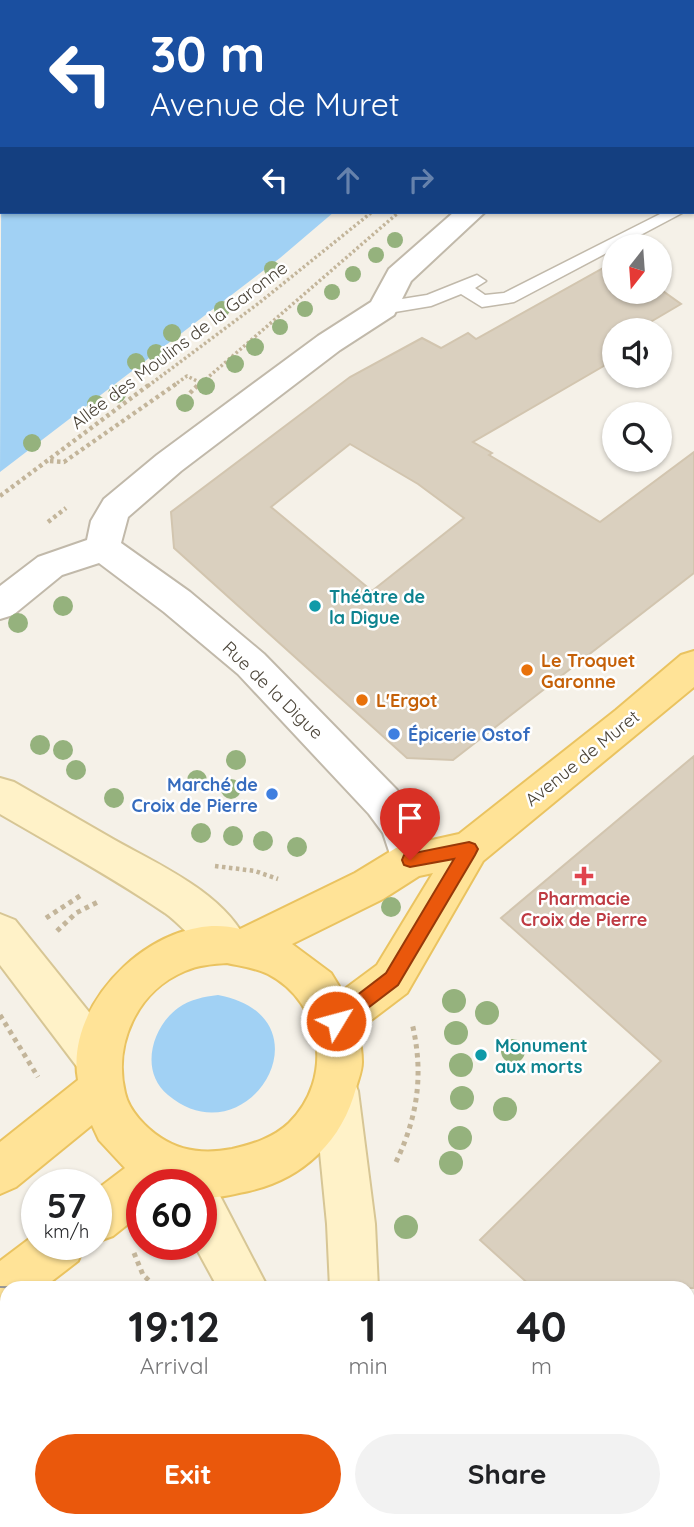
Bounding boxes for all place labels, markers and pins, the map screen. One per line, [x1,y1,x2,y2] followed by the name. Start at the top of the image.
[329,585,425,629] place label: Théâtre de la Digue
[307,598,323,614] marker: Théâtre de la Digue
[541,649,635,693] place label: Le Troquet Garonne
[519,662,535,678] marker: Le Troquet Garonne
[376,689,438,712] place label: L'Ergot
[354,692,370,708] marker: L'Ergot
[408,723,530,746] place label: Épicerie Ostof
[386,726,402,742] marker: Épicerie Ostof
[131,773,258,817] place label: Marché de Croix de Pierre
[264,786,280,802] marker: Marché de Croix de Pierre
[380,788,440,860] pin
[576,868,592,884] marker: Pharmacie Croix de Pierre
[521,887,647,931] place label: Pharmacie Croix de Pierre
[495,1034,588,1078] place label: Monument aux morts
[473,1047,489,1063] marker: Monument aux morts

